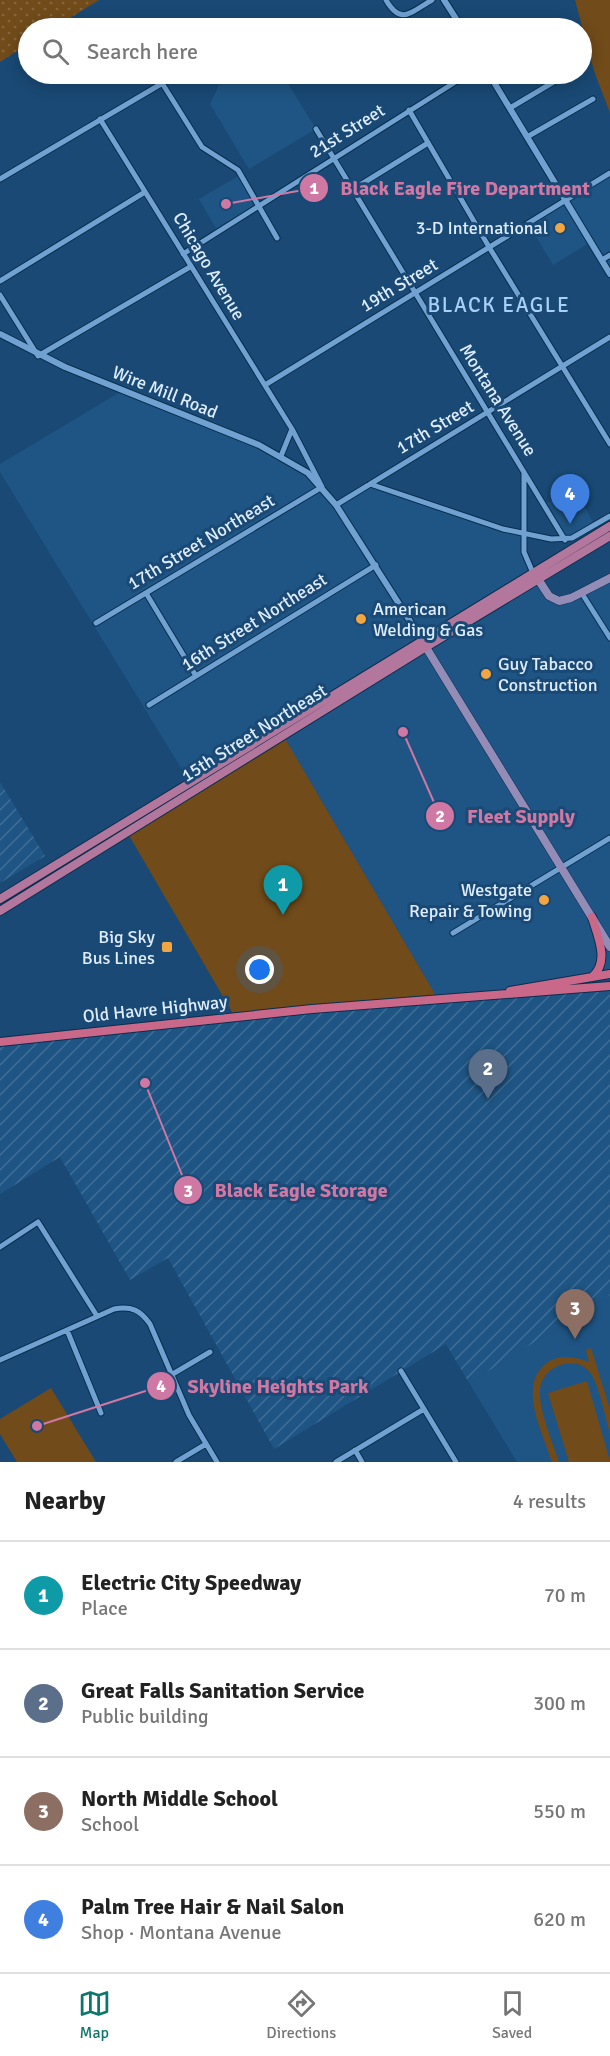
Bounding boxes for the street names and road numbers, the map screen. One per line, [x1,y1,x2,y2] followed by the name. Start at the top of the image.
[305,99,389,163] street label: 21st Street
[168,208,250,324] street label: Chicago Avenue
[356,253,442,317] street label: 19th Street
[455,340,541,460] street label: Montana Avenue
[109,361,221,423] street label: Wire Mill Road
[392,395,478,459] street label: 17th Street
[124,489,278,595] street label: 17th Street Northeast
[177,568,331,676] street label: 16th Street Northeast
[177,679,331,787] street label: 15th Street Northeast
[82,990,229,1028] street label: Old Havre Highway

